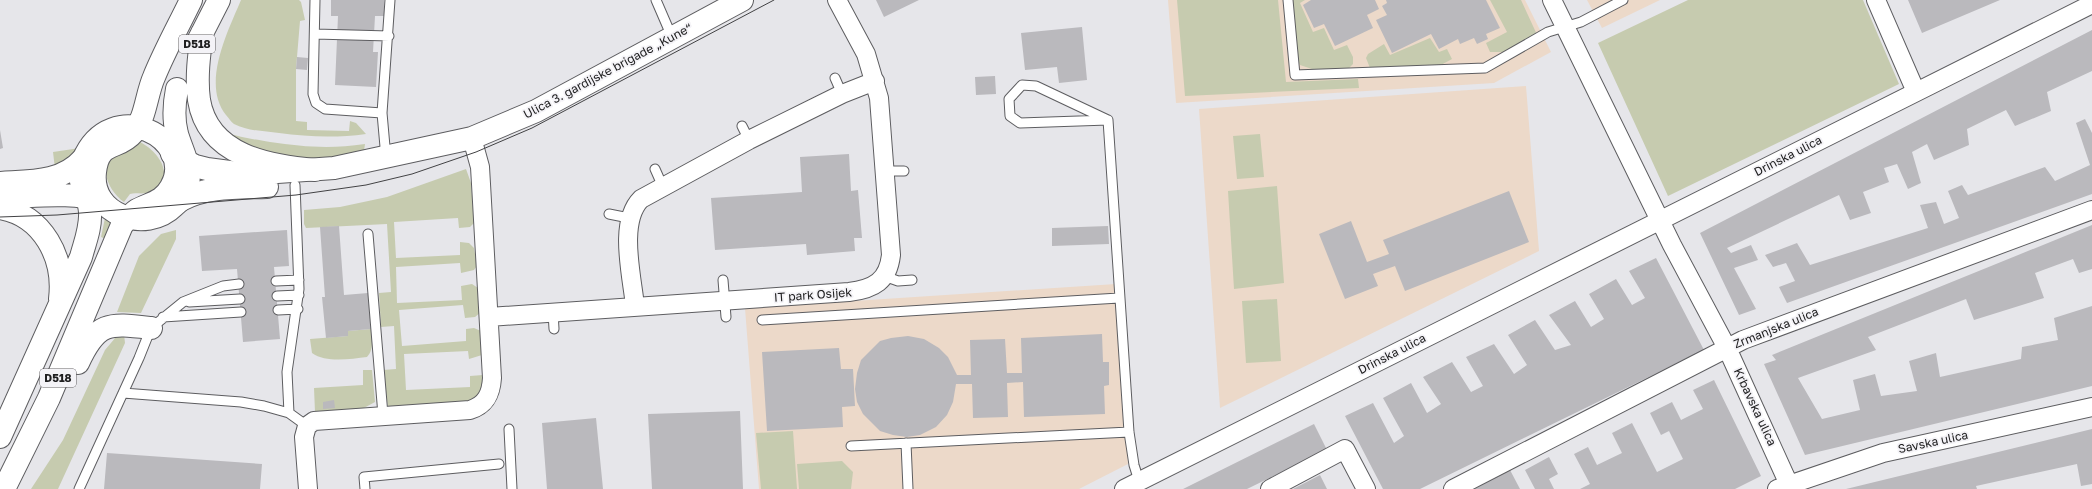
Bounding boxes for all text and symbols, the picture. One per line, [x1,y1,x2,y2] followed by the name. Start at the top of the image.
[521,19,695,122] street label: Ulica 3. gardijske brigade „Kune“
[179,35,215,53] road number: D518
[1751,132,1824,179] street label: Drinska ulica
[773,284,853,305] street label: IT park Osijek
[1731,304,1820,351] street label: Zrmanjska ulica
[1355,330,1428,377] street label: Drinska ulica
[1731,366,1780,448] street label: Krbavska ulica
[40,369,76,387] road number: D518
[1896,427,1969,456] street label: Savska ulica

